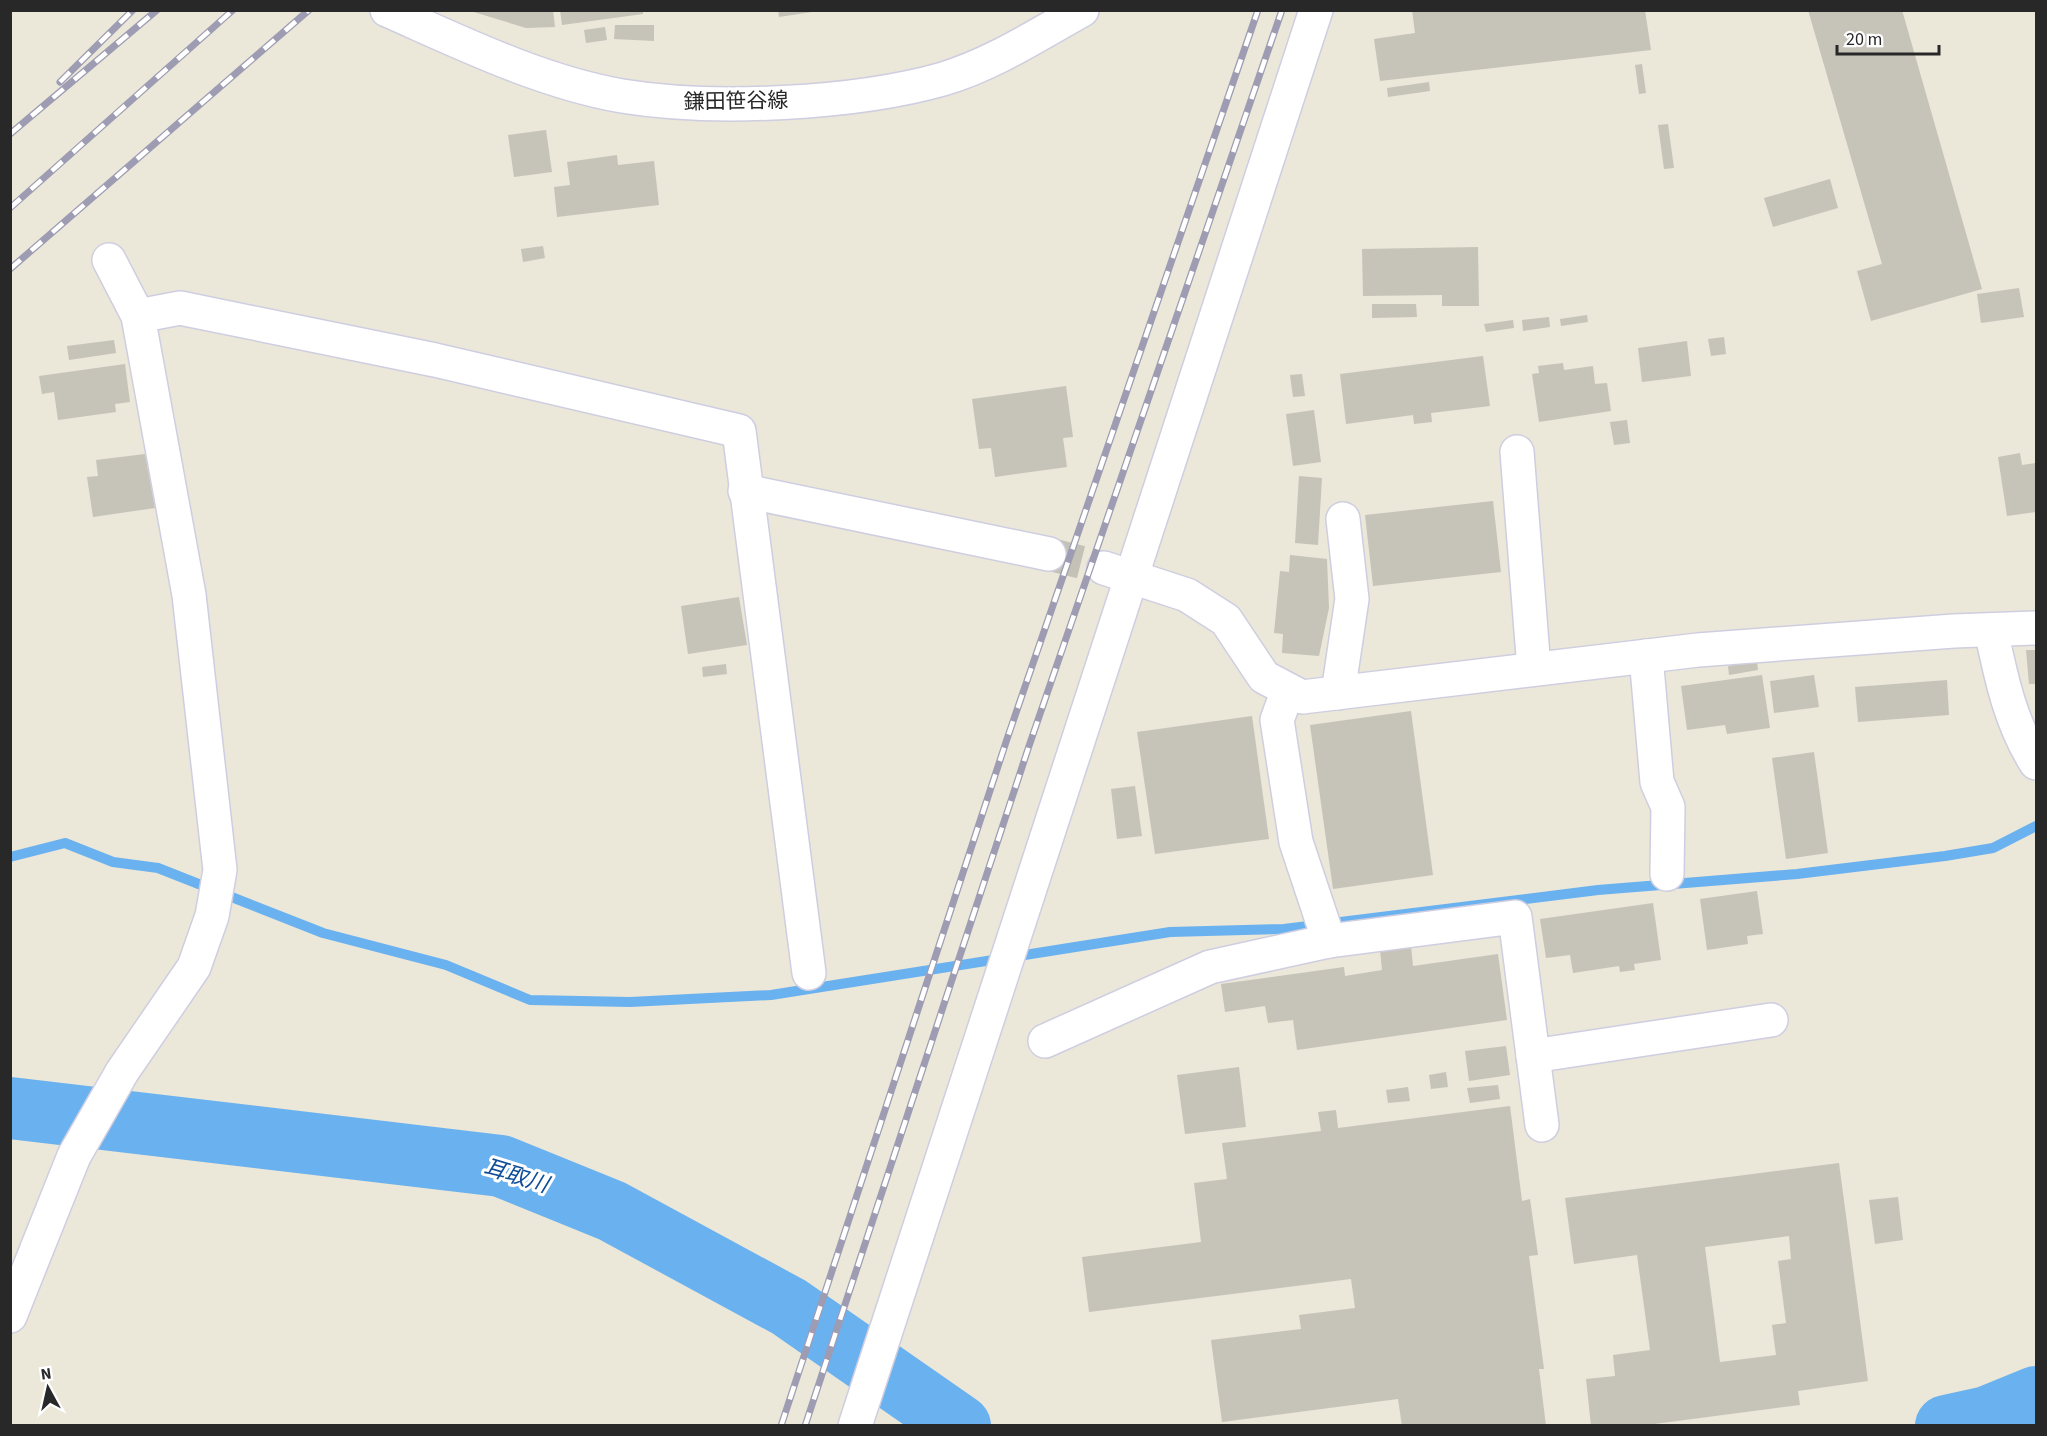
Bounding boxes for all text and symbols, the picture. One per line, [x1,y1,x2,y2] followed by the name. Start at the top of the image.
[1837,18,1939,56] scale bar
[1846,27,1882,52] text: 20 m
[683,85,789,117] street label: 鎌田笹谷線
[480,1151,554,1202] water label: 耳取川
[18,1358,78,1418] north arrow
[39,1363,53,1386] text: N

